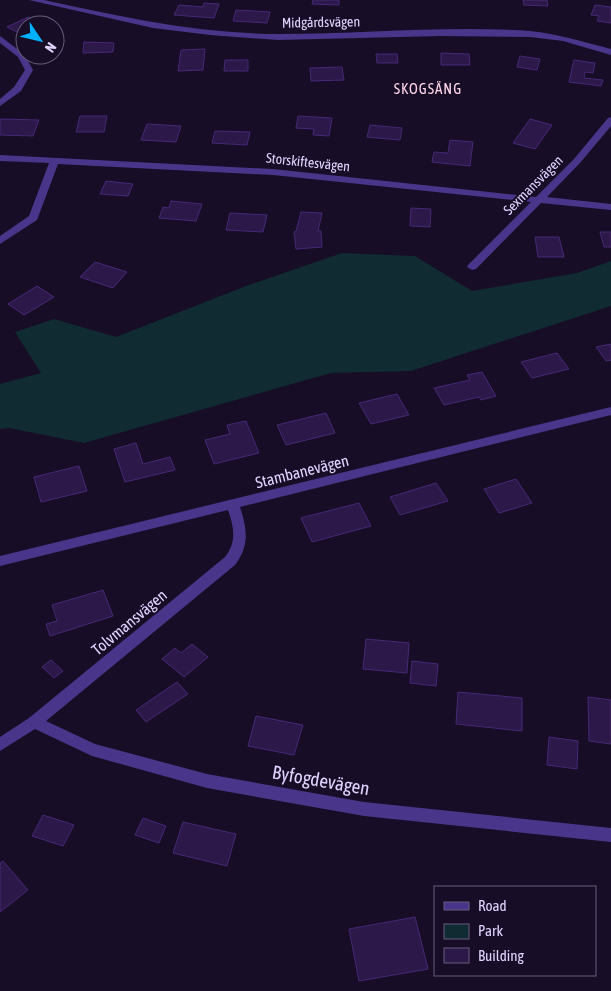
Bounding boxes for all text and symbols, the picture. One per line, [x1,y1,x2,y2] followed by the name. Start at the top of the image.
[282,13,360,31] street label: Midgårdsvägen
[15,15,65,65] north arrow
[42,39,60,55] text: N
[394,80,462,97] district label: SKOGSÄNG
[265,150,351,174] street label: Storskiftesvägen
[500,152,566,218] street label: Sexmansvägen
[253,451,351,492] street label: Stambanevägen
[88,586,171,659] street label: Tolvmansvägen
[271,761,371,799] street label: Byfogdevägen
[434,886,596,976] legend
[478,897,507,914] text: Road
[478,922,503,939] text: Park
[478,947,524,964] text: Building

